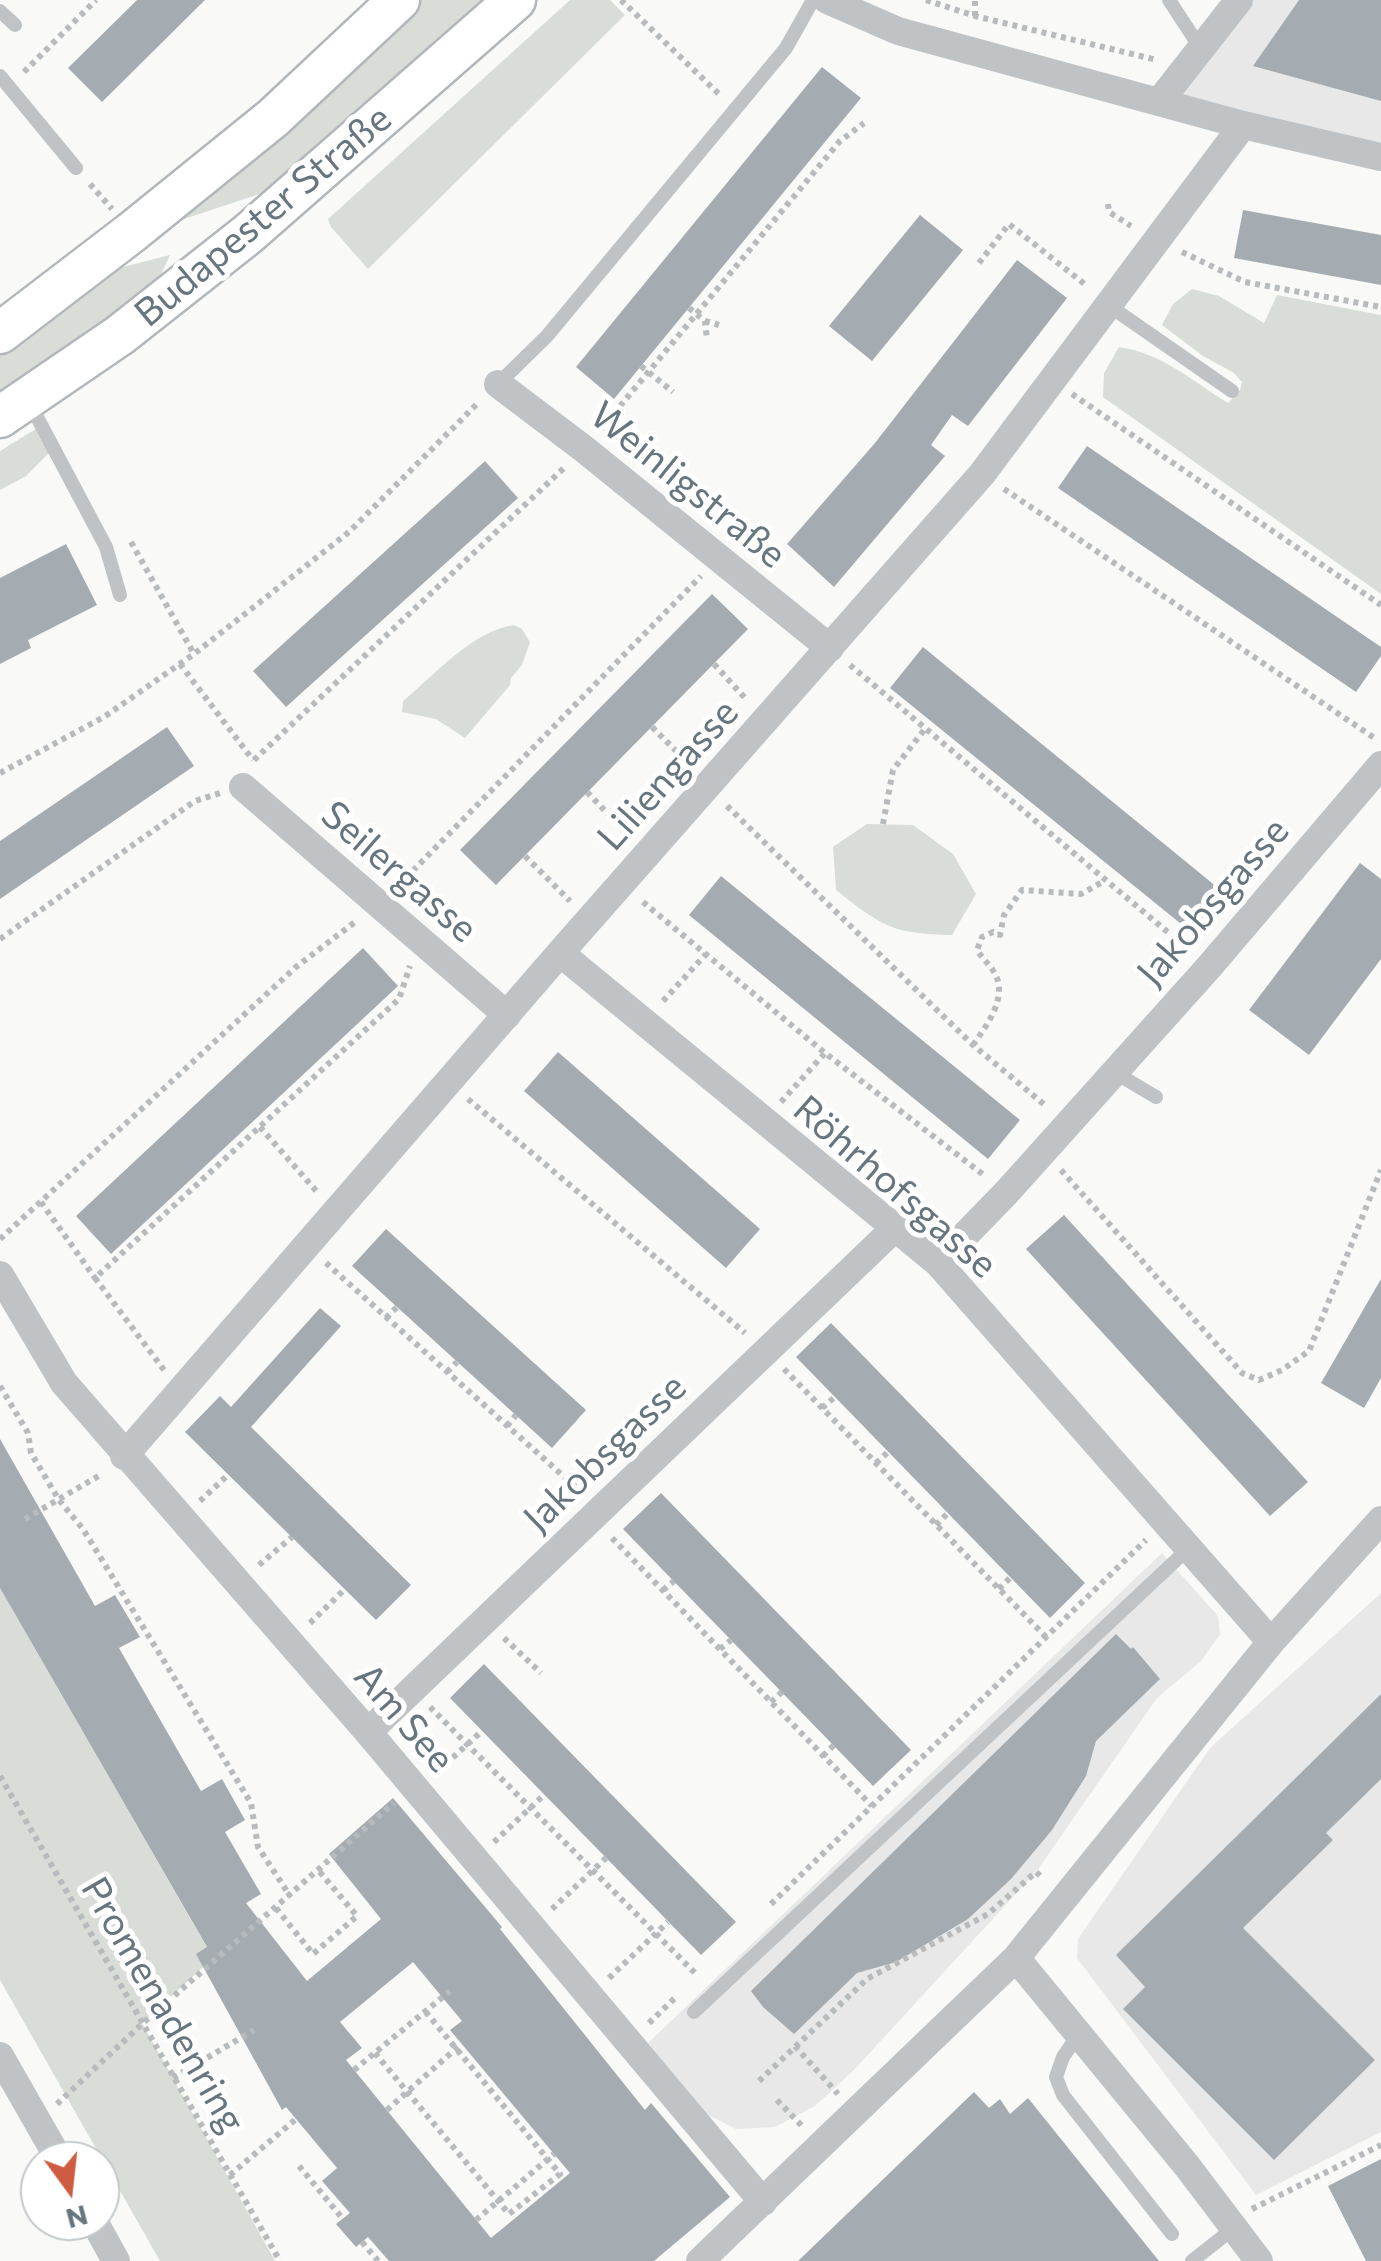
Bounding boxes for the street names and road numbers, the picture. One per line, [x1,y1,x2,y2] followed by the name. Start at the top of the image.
[126,96,400,336] street label: Budapester Straße
[581,392,795,578] street label: Weinligstraße
[588,690,748,860] street label: Liliengasse
[312,792,486,952] street label: Seilergasse
[1128,809,1298,995] street label: Jakobsgasse
[784,1086,1006,1288] street label: Röhrhofsgasse
[515,1365,695,1541] street label: Jakobsgasse
[344,1654,464,1782] street label: Am See
[72,1869,254,2141] street label: Promenadenring

